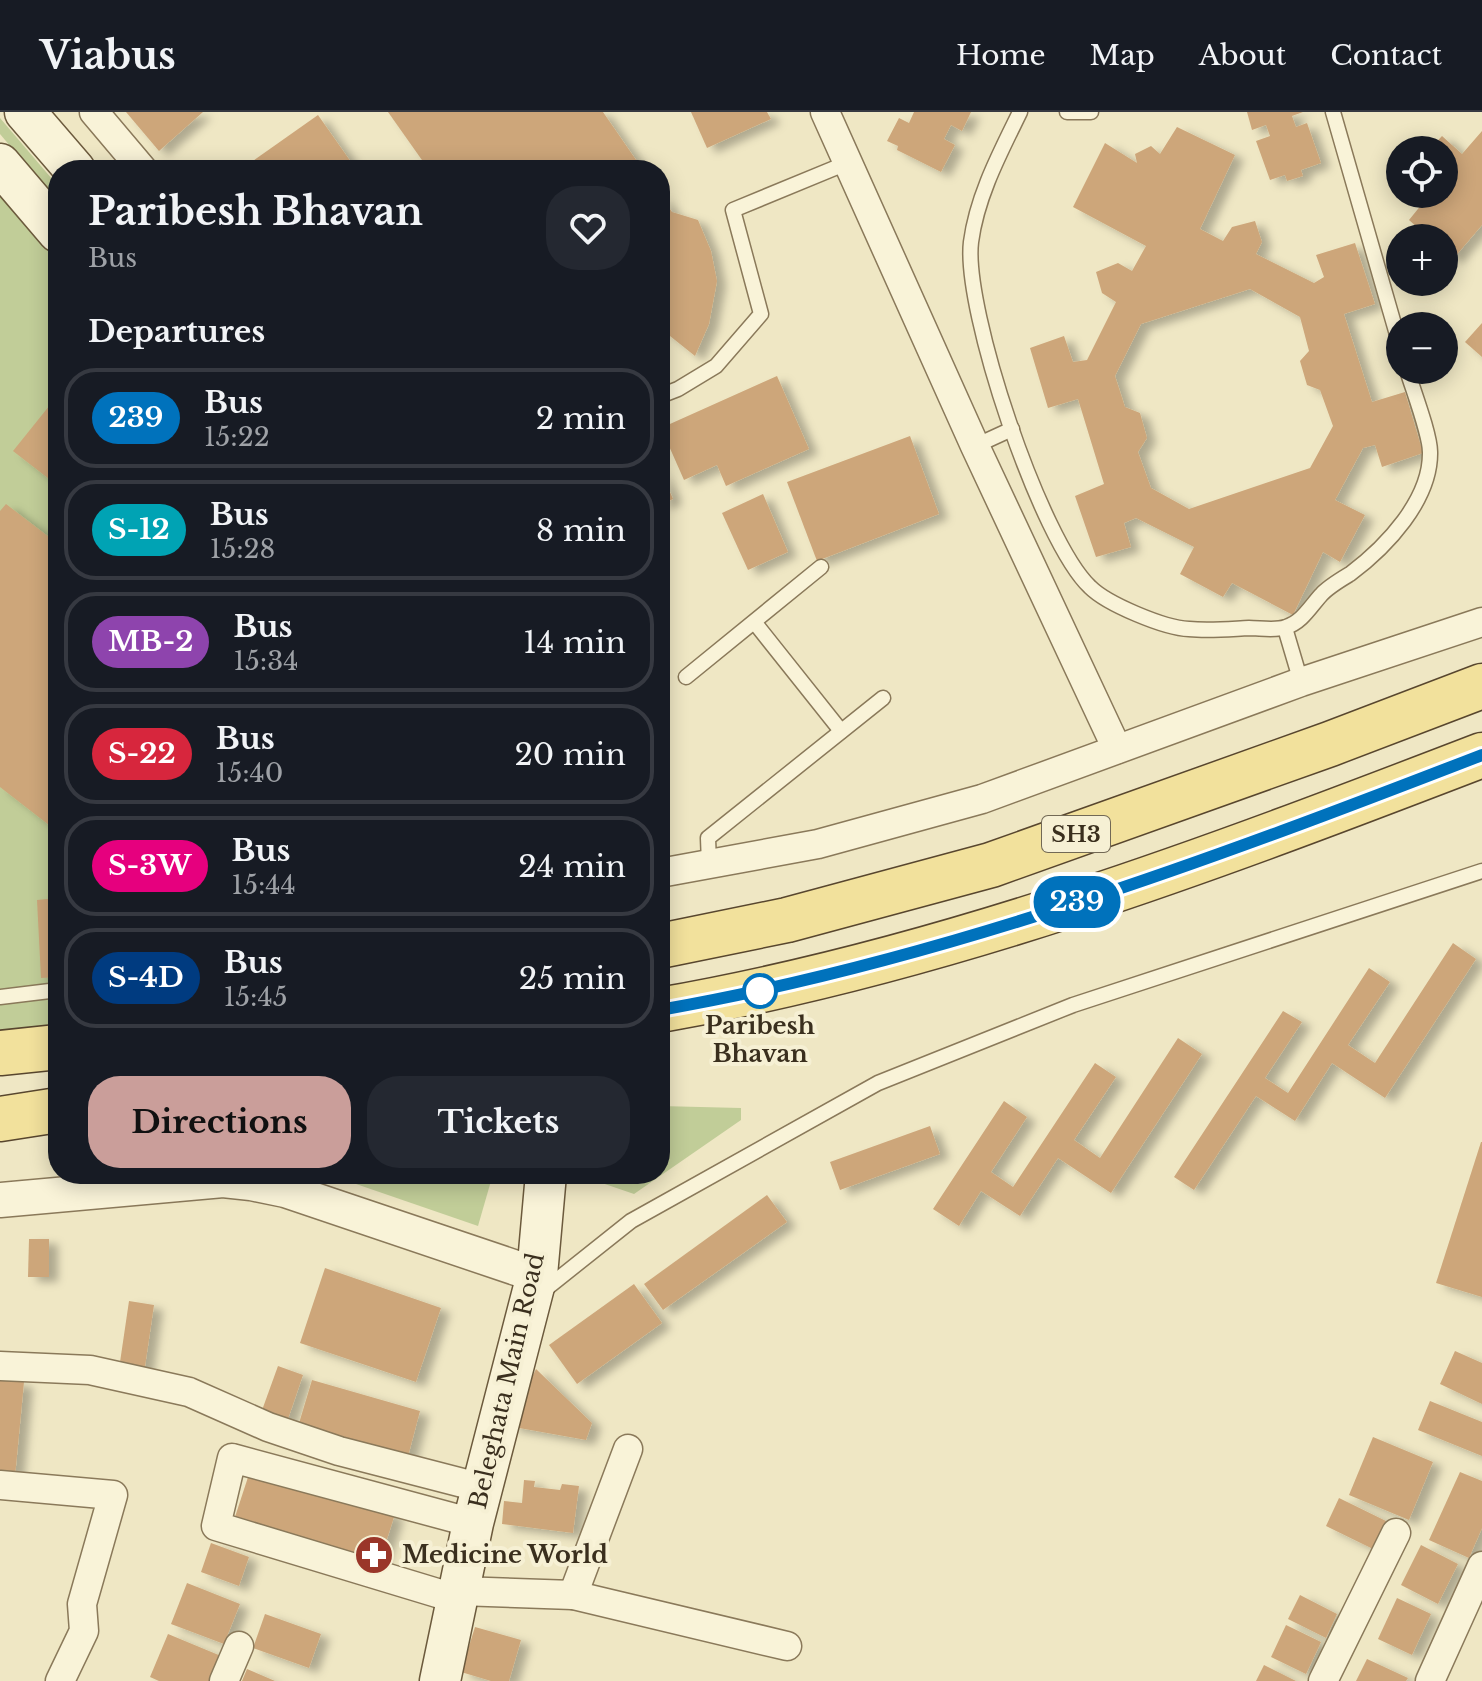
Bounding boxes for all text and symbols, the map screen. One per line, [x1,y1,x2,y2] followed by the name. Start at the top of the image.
[40,32,176,79] text: Viabus
[956,38,1046,73] text: Home
[1090,38,1155,73] text: Map
[1199,38,1286,73] text: About
[1330,38,1442,73] text: Contact
[1386,136,1458,384] map controls
[1386,136,1458,208] button: locate
[546,186,630,270] button: heart
[88,188,423,235] text: Paribesh Bhavan
[1386,224,1458,296] button: +
[88,242,137,274] text: Bus
[1386,312,1458,384] button: −
[88,313,265,350] text: Departures
[204,384,263,421] text: Bus
[109,400,163,435] text: 239
[536,400,626,437] text: 2 min
[204,421,270,453] text: 15:22
[210,496,269,533] text: Bus
[108,512,170,547] text: S-12
[536,512,626,549] text: 8 min
[210,533,275,565] text: 15:28
[233,608,292,645] text: Bus
[108,624,193,659] text: MB-2
[523,624,626,661] text: 14 min
[233,645,298,677] text: 15:34
[216,720,275,757] text: Bus
[108,736,176,771] text: S-22
[514,736,626,773] text: 20 min
[216,757,283,789] text: 15:40
[1042,816,1110,852] road number: SH3
[232,832,291,869] text: Bus
[108,848,192,883] text: S-3W
[518,848,626,885] text: 24 min
[232,869,296,901] text: 15:44
[1031,876,1123,928] line badge: 239
[1050,884,1104,919] text: 239
[224,944,283,981] text: Bus
[108,960,184,995] text: S-4D
[519,960,626,997] text: 25 min
[743,974,777,1008] marker: Paribesh Bhavan
[224,981,287,1013] text: 15:45
[705,1011,815,1068] place label: Paribesh Bhavan
[88,1076,351,1168] button: Directions
[367,1076,630,1168] button: Tickets
[463,1250,550,1512] street label: Beleghata Main Road
[353,1534,395,1576] pharmacy icon: Medicine World
[402,1540,608,1569] place label: Medicine World

